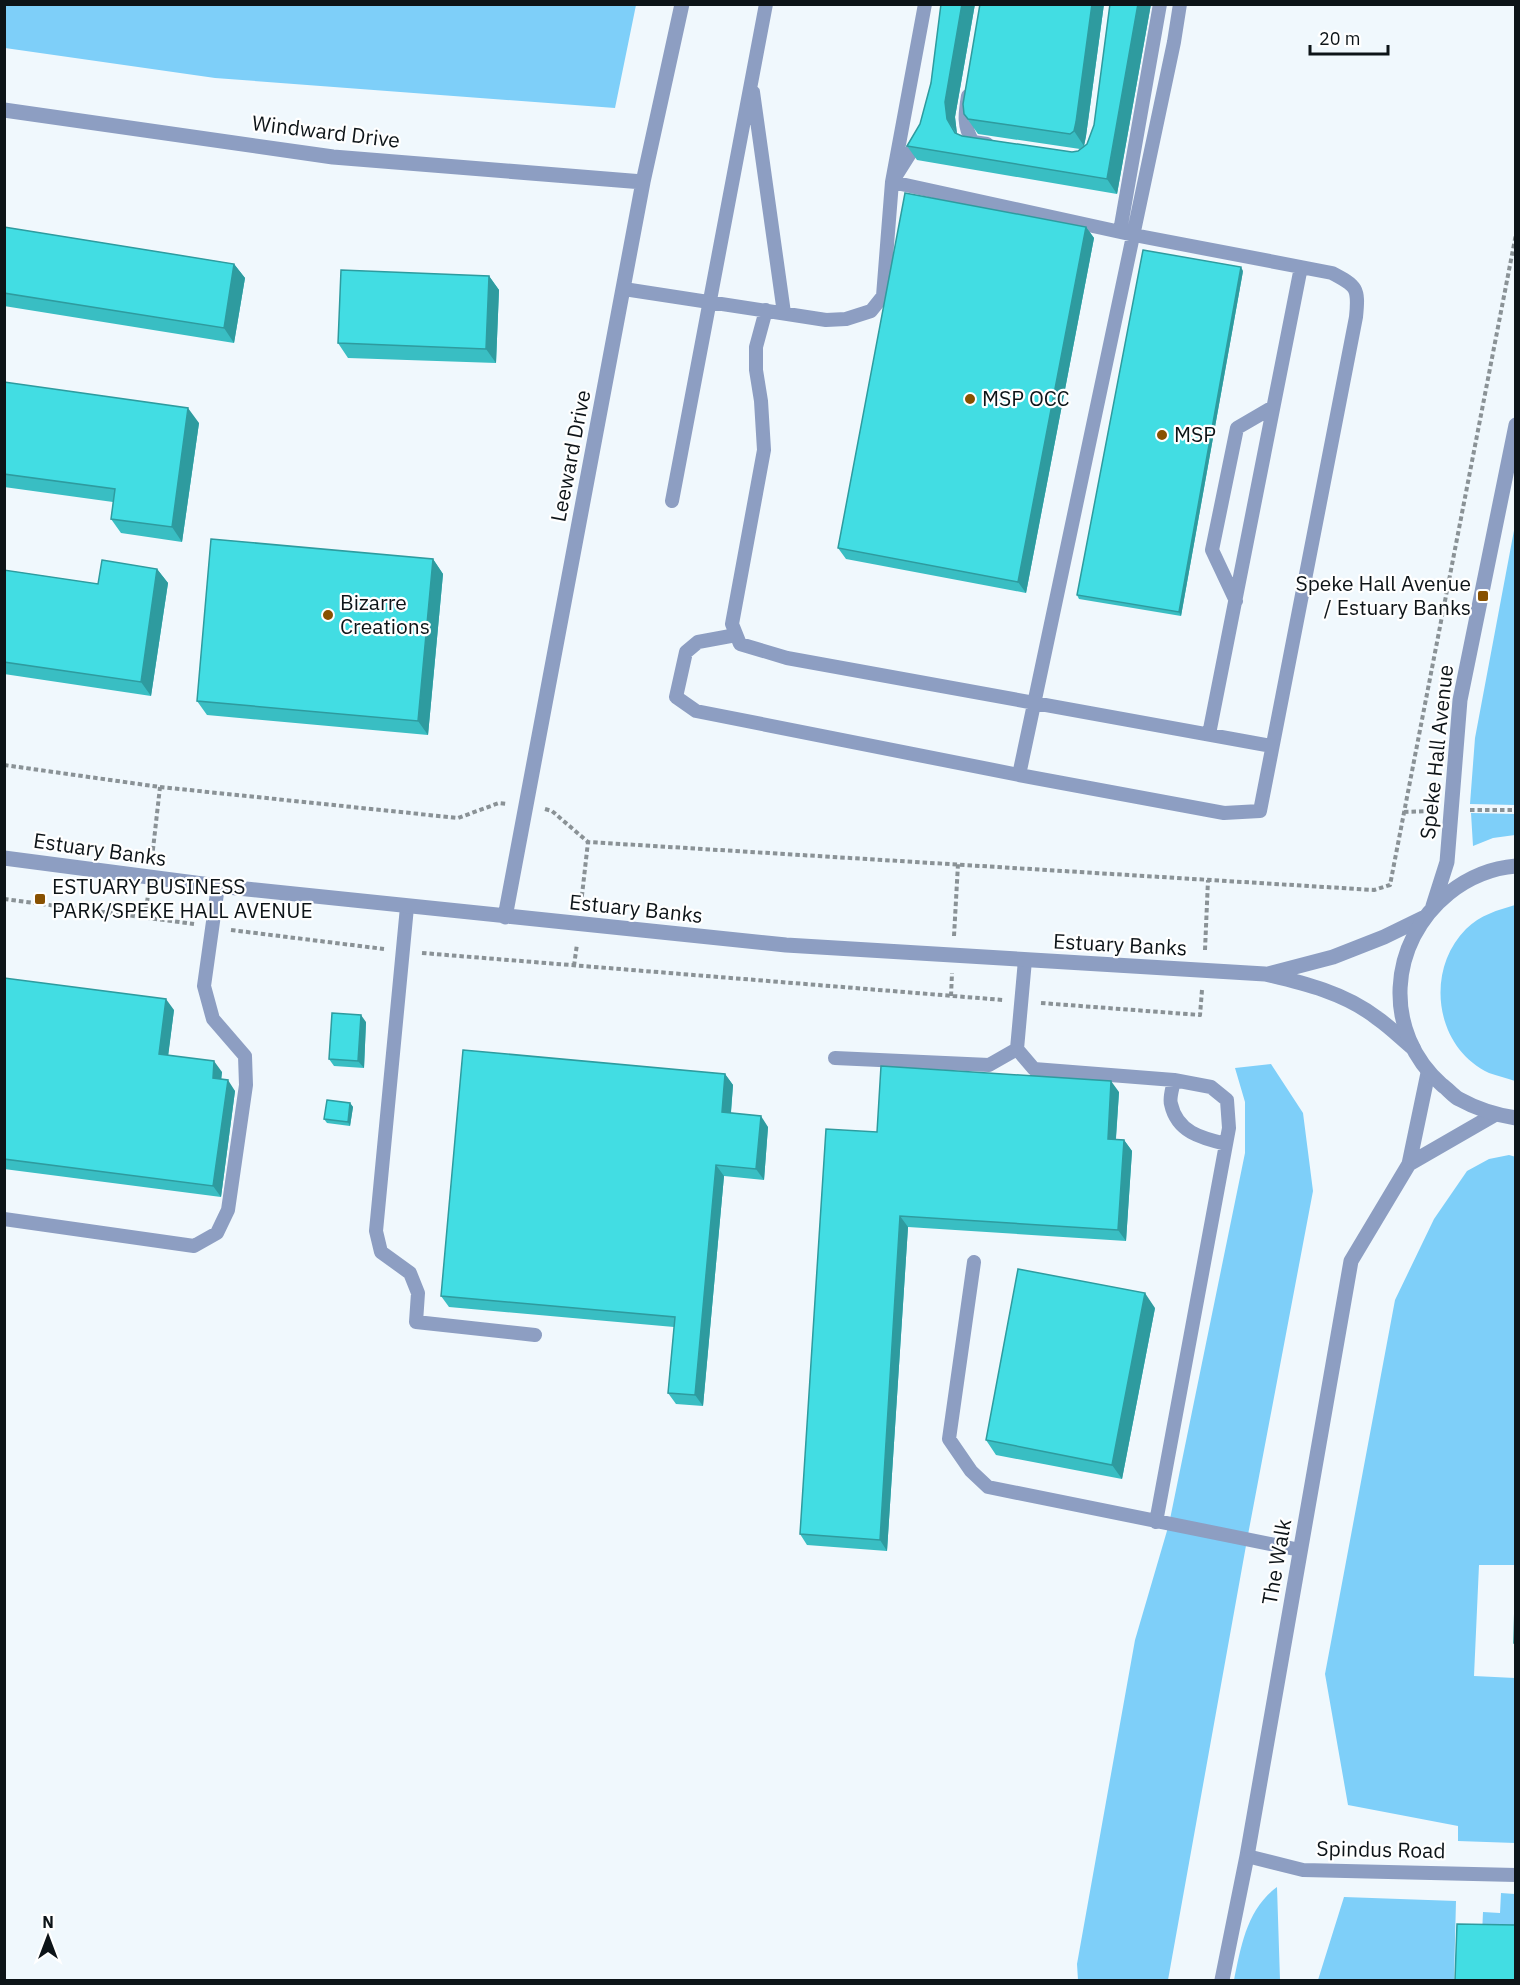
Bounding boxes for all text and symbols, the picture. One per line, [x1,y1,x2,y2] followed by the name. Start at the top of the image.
[1310,18,1388,56] scale bar
[1319,27,1361,50] text: 20 m
[251,108,402,154] street label: Windward Drive
[982,384,1070,412] place label: MSP OCC
[544,387,597,524] street label: Leeward Drive
[963,392,977,406] marker: MSP OCC
[1174,420,1216,448] place label: MSP
[1155,428,1169,442] marker: MSP
[1295,569,1471,621] place label: Speke Hall Avenue / Estuary Banks
[340,588,430,640] place label: Bizarre Creations
[1476,589,1490,603] marker: Speke Hall Avenue / Estuary Banks
[321,608,335,622] marker: Bizarre Creations
[1413,663,1459,841] street label: Speke Hall Avenue
[32,826,169,872] street label: Estuary Banks
[52,872,313,924] place label: ESTUARY BUSINESS PARK/SPEKE HALL AVENUE
[568,887,704,929] street label: Estuary Banks
[33,892,47,906] marker: ESTUARY BUSINESS PARK/SPEKE HALL AVENUE
[1052,927,1188,961] street label: Estuary Banks
[1255,1517,1297,1607] street label: The Walk
[1316,1834,1446,1864] street label: Spindus Road
[18,1907,78,1967] north arrow
[42,1912,54,1932] text: N

